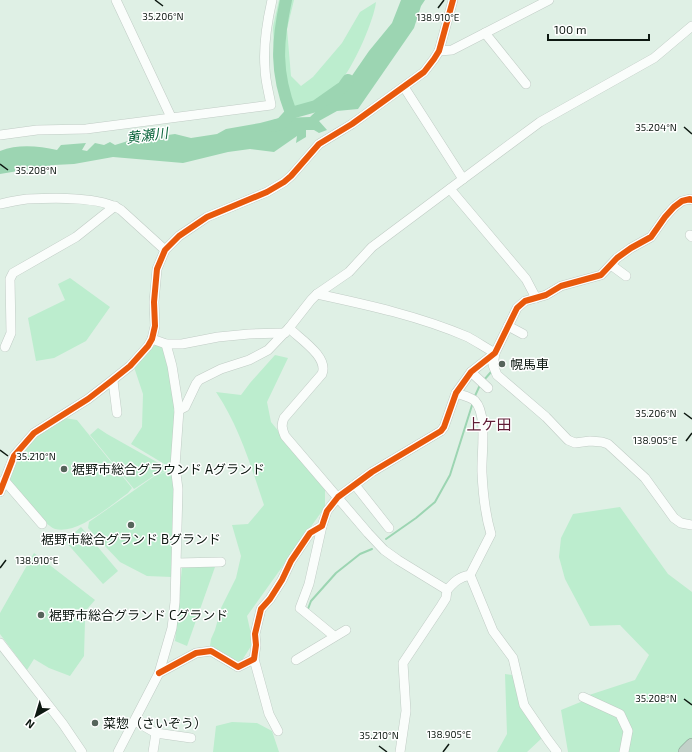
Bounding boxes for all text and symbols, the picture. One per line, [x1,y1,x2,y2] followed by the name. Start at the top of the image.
[142,10,184,22] text: 35.206°N
[417,11,460,23] text: 138.910°E
[548,16,649,42] scale bar
[554,22,586,36] text: 100 m
[635,121,677,133] text: 35.204°N
[125,124,171,146] water label: 黄瀬川
[15,164,57,176] text: 35.208°N
[510,356,549,372] place label: 幌馬車
[497,359,507,369] marker: 幌馬車
[635,407,677,419] text: 35.206°N
[466,415,512,433] district label: 上ケ田
[633,434,678,446] text: 138.905°E
[16,450,56,462] text: 35.210°N
[72,461,265,477] place label: 裾野市総合グラウンド Aグランド
[59,464,69,474] marker: 裾野市総合グラウンド Aグランド
[126,520,136,530] marker: 裾野市総合グランド Bグランド
[41,531,221,547] place label: 裾野市総合グランド Bグランド
[16,554,59,566] text: 138.910°E
[49,607,228,623] place label: 裾野市総合グランド Cグランド
[36,610,46,620] marker: 裾野市総合グランド Cグランド
[635,692,677,704] text: 35.208°N
[16,696,56,736] north arrow
[103,715,207,731] place label: 菜惣（さいぞう）
[22,717,37,732] text: N
[90,718,100,728] marker: 菜惣（さいぞう）
[427,728,472,740] text: 138.905°E
[359,729,399,741] text: 35.210°N

